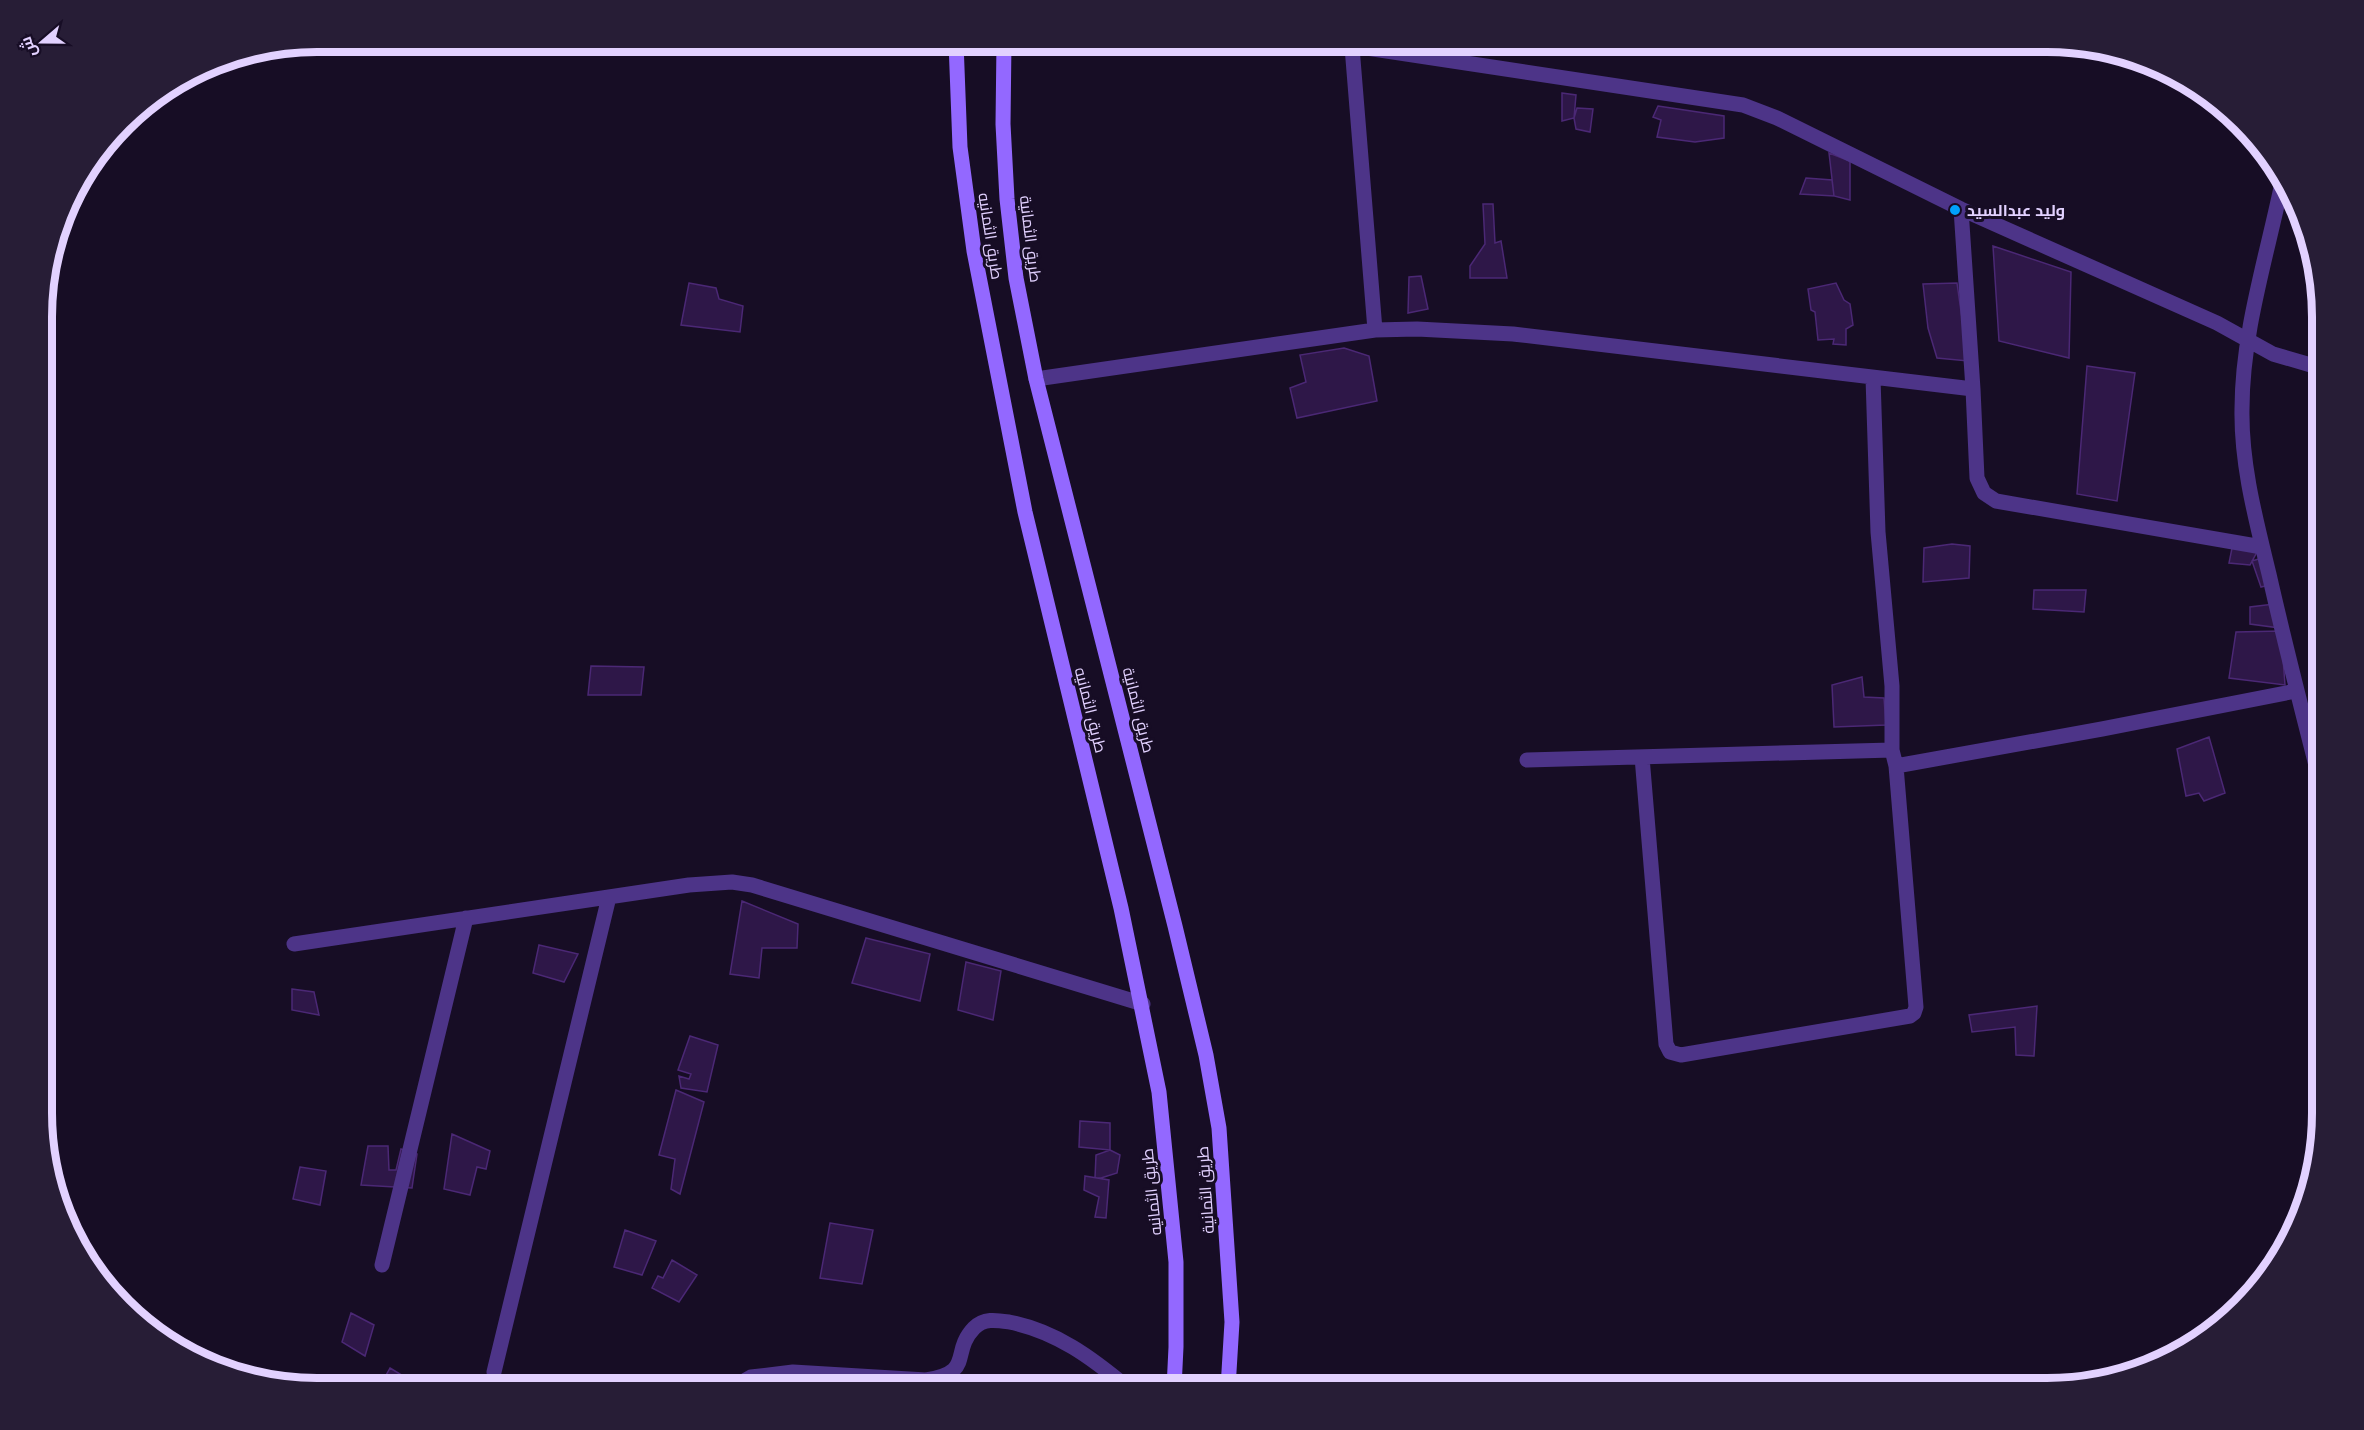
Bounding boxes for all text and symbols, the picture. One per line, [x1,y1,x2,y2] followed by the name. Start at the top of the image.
[12,12,72,72] north arrow
[17,33,43,60] text: ش
[972,192,1006,281] street label: طريق الثمانيه
[1014,195,1044,284] street label: طريق الثمانية
[1967,202,2065,222] place label: وليد عبدالسيد
[1948,203,1962,217] marker: وليد عبدالسيد
[1069,666,1109,755] street label: طريق الثمانيه
[1117,666,1157,755] street label: طريق الثمانية
[1194,1146,1220,1234] street label: طريق الثمانية
[1138,1147,1168,1236] street label: طريق الثمانيه

